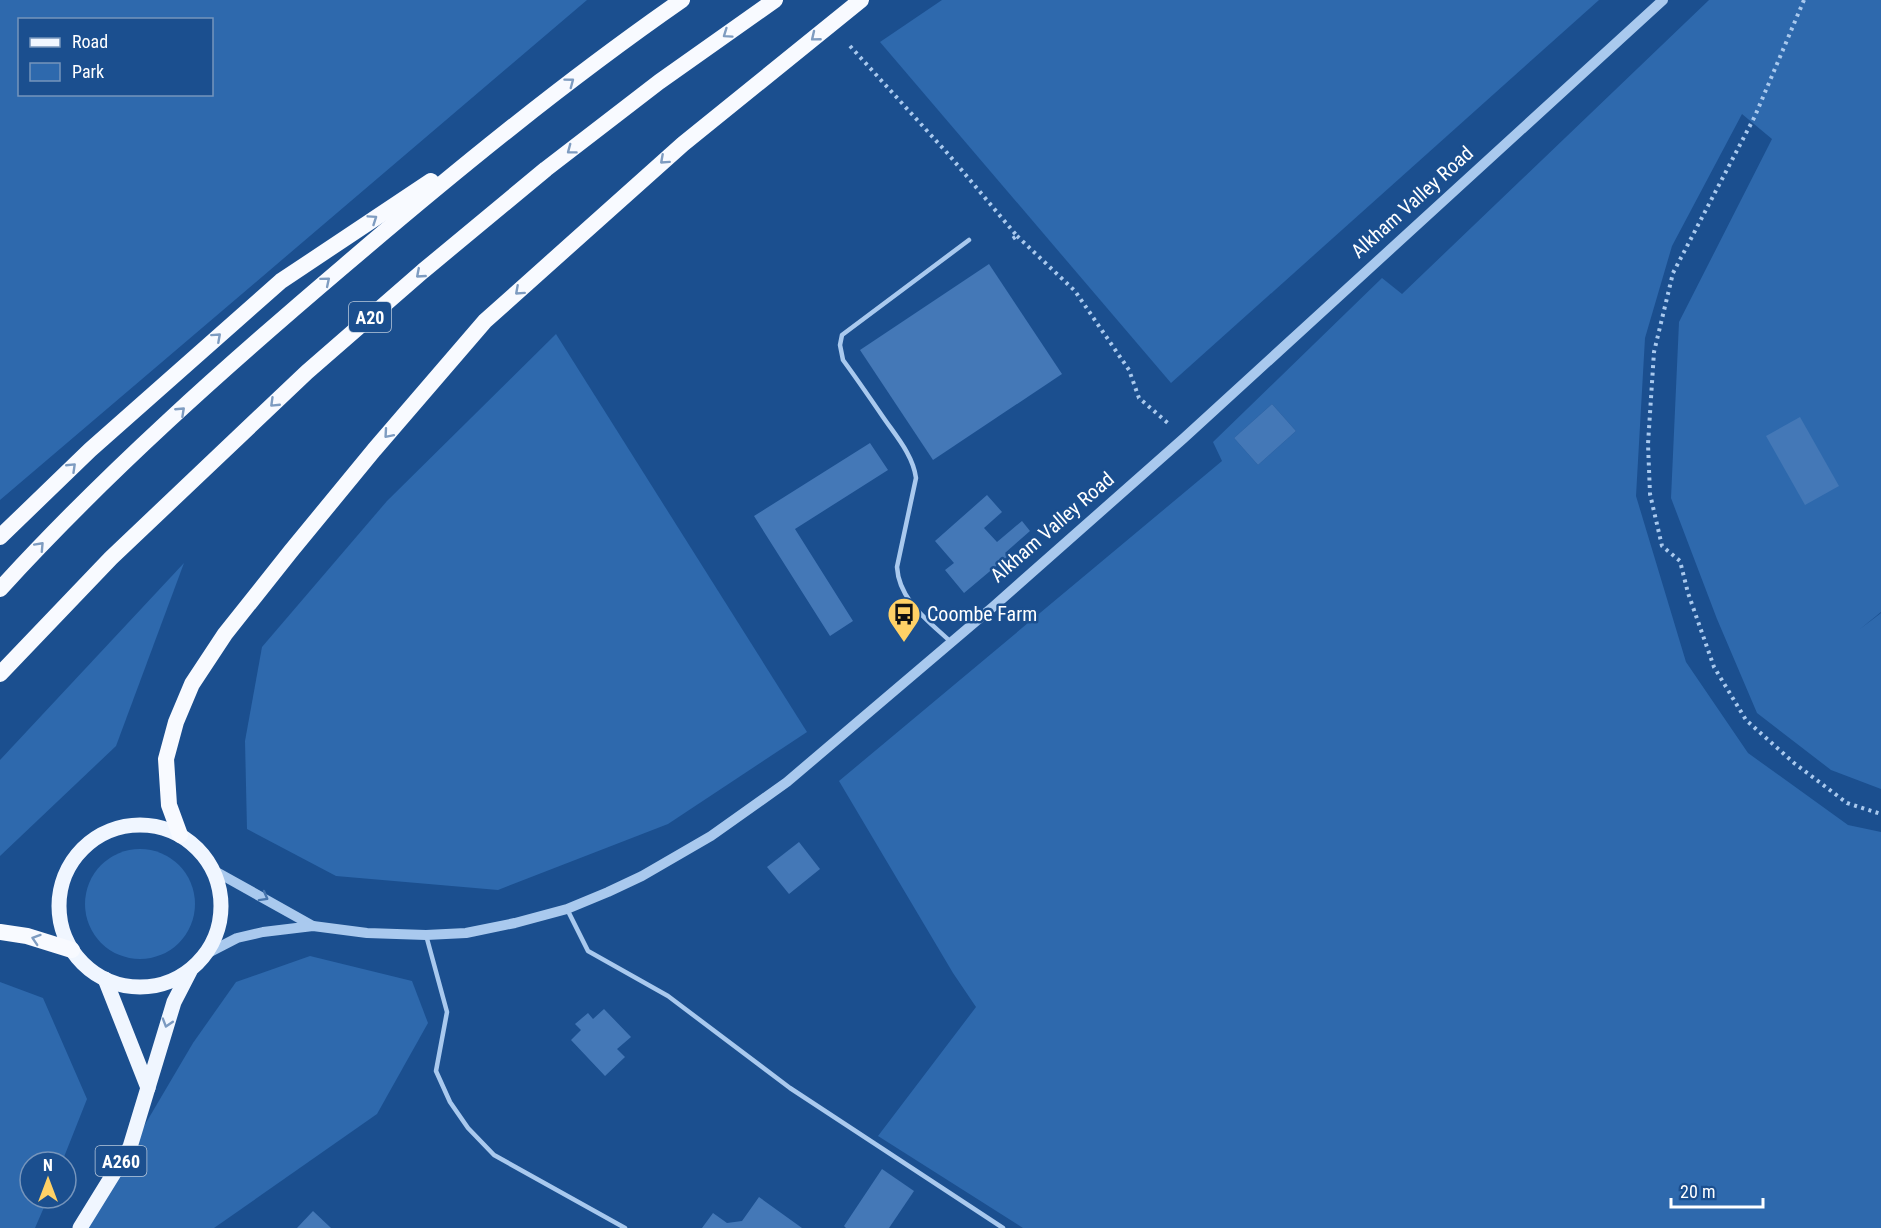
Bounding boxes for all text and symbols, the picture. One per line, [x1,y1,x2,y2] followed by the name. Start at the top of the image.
[18,18,213,96] legend
[723,27,734,38] one-way arrow
[811,29,822,40] one-way arrow
[72,31,108,52] text: Road
[72,61,104,82] text: Park
[563,78,574,89] one-way arrow
[1346,141,1478,263] street label: Alkham Valley Road
[566,143,577,154] one-way arrow
[660,153,671,164] one-way arrow
[366,216,377,227] one-way arrow
[416,267,427,278] one-way arrow
[319,278,330,289] one-way arrow
[515,284,526,295] one-way arrow
[349,302,391,332] road number: A20
[211,333,221,344] one-way arrow
[271,396,282,407] one-way arrow
[173,408,184,419] one-way arrow
[384,427,395,438] one-way arrow
[66,463,76,474] one-way arrow
[985,467,1119,587] street label: Alkham Valley Road
[32,542,43,553] one-way arrow
[886,596,922,643] bus stop icon: Coombe Farm
[927,602,1037,626] place label: Coombe Farm
[258,890,268,901] one-way arrow
[31,933,42,946] one-way arrow
[162,1017,175,1028] one-way arrow
[96,1146,146,1176] road number: A260
[18,1150,78,1210] north arrow
[43,1156,53,1175] text: N
[1671,1171,1762,1209] scale bar
[1680,1181,1715,1202] text: 20 m

